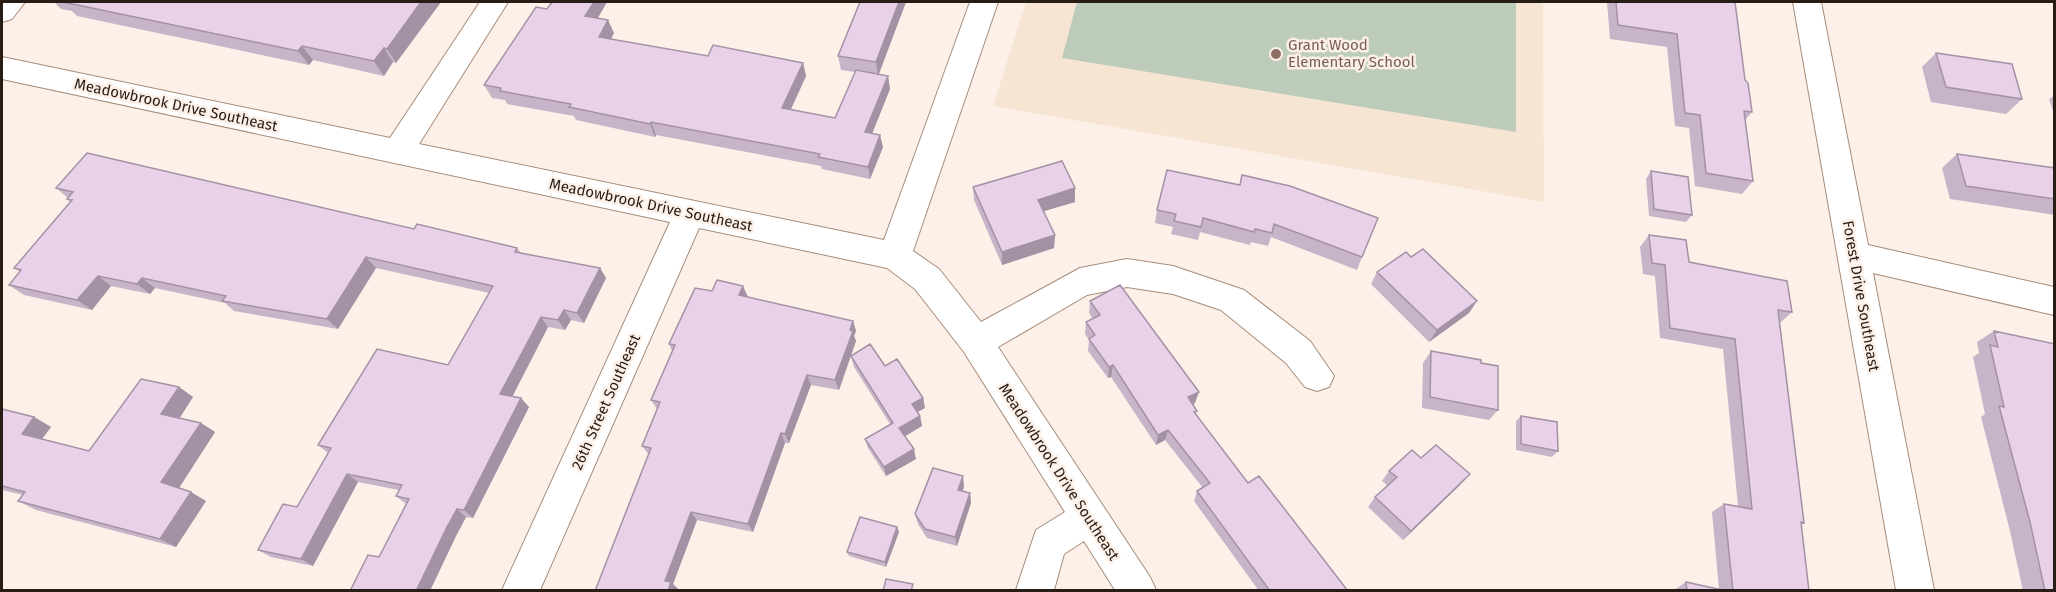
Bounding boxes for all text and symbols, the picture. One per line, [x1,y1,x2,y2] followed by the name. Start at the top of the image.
[1288,36,1416,71] place label: Grant Wood Elementary School
[1269,47,1283,61] marker: Grant Wood Elementary School
[73,75,280,135] street label: Meadowbrook Drive Southeast
[548,175,755,235] street label: Meadowbrook Drive Southeast
[1839,219,1883,373] street label: Forest Drive Southeast
[568,331,644,473] street label: 26th Street Southeast
[995,380,1123,564] street label: Meadowbrook Drive Southeast

